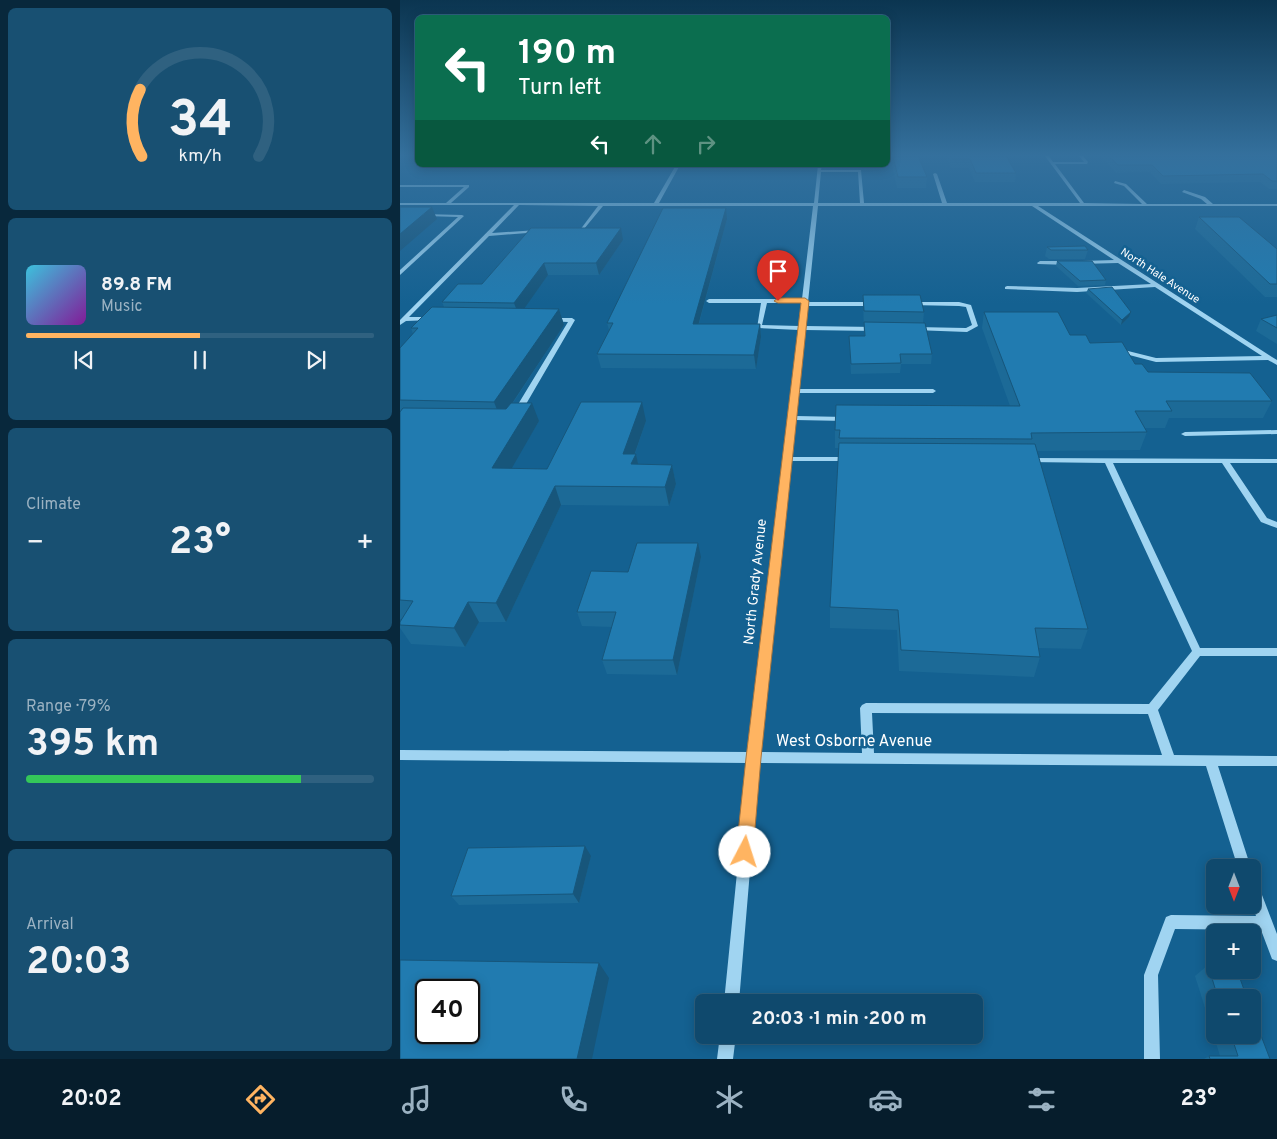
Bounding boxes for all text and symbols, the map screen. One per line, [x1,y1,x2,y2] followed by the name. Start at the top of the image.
[518,32,616,76] text: 190 m
[435,35,500,100] icon: left
[518,75,601,102] text: Turn left
[168,89,232,155] text: 34
[586,130,614,158] icon: left
[639,130,667,158] icon: ahead
[692,130,720,158] icon: right
[178,145,222,168] text: km/h
[1118,245,1202,307] street label: North Hale Avenue
[757,250,799,301] pin
[764,257,792,285] icon: arrive
[101,273,172,297] text: 89.8 FM
[101,297,142,317] text: Music
[70,346,98,374] icon: previous
[186,346,214,374] icon: pause
[302,346,330,374] icon: next
[26,495,81,515] text: Climate
[741,518,771,646] street label: North Grady Avenue
[169,519,231,568] text: 23°
[26,526,44,562] text: −
[356,526,374,562] text: +
[26,697,111,717] text: Range · 79%
[26,721,159,770] text: 395 km
[776,732,932,752] street label: West Osborne Avenue
[718,825,770,877] position arrow
[1206,859,1261,914] north arrow
[1206,859,1261,1044] map controls
[26,915,74,935] text: Arrival
[1206,924,1261,979] button: +
[26,939,131,988] text: 20:03
[415,979,480,1044] speed limit sign: 40
[1206,989,1261,1044] button: −
[751,1007,927,1031] text: 20:03 · 1 min · 200 m
[243,1082,278,1117] icon: directions
[399,1082,434,1117] icon: music
[556,1082,591,1117] icon: phone
[712,1082,747,1117] icon: climate
[868,1082,903,1117] icon: car
[1024,1082,1059,1117] icon: filters
[61,1086,122,1113] text: 20:02
[1181,1086,1216,1113] text: 23°

